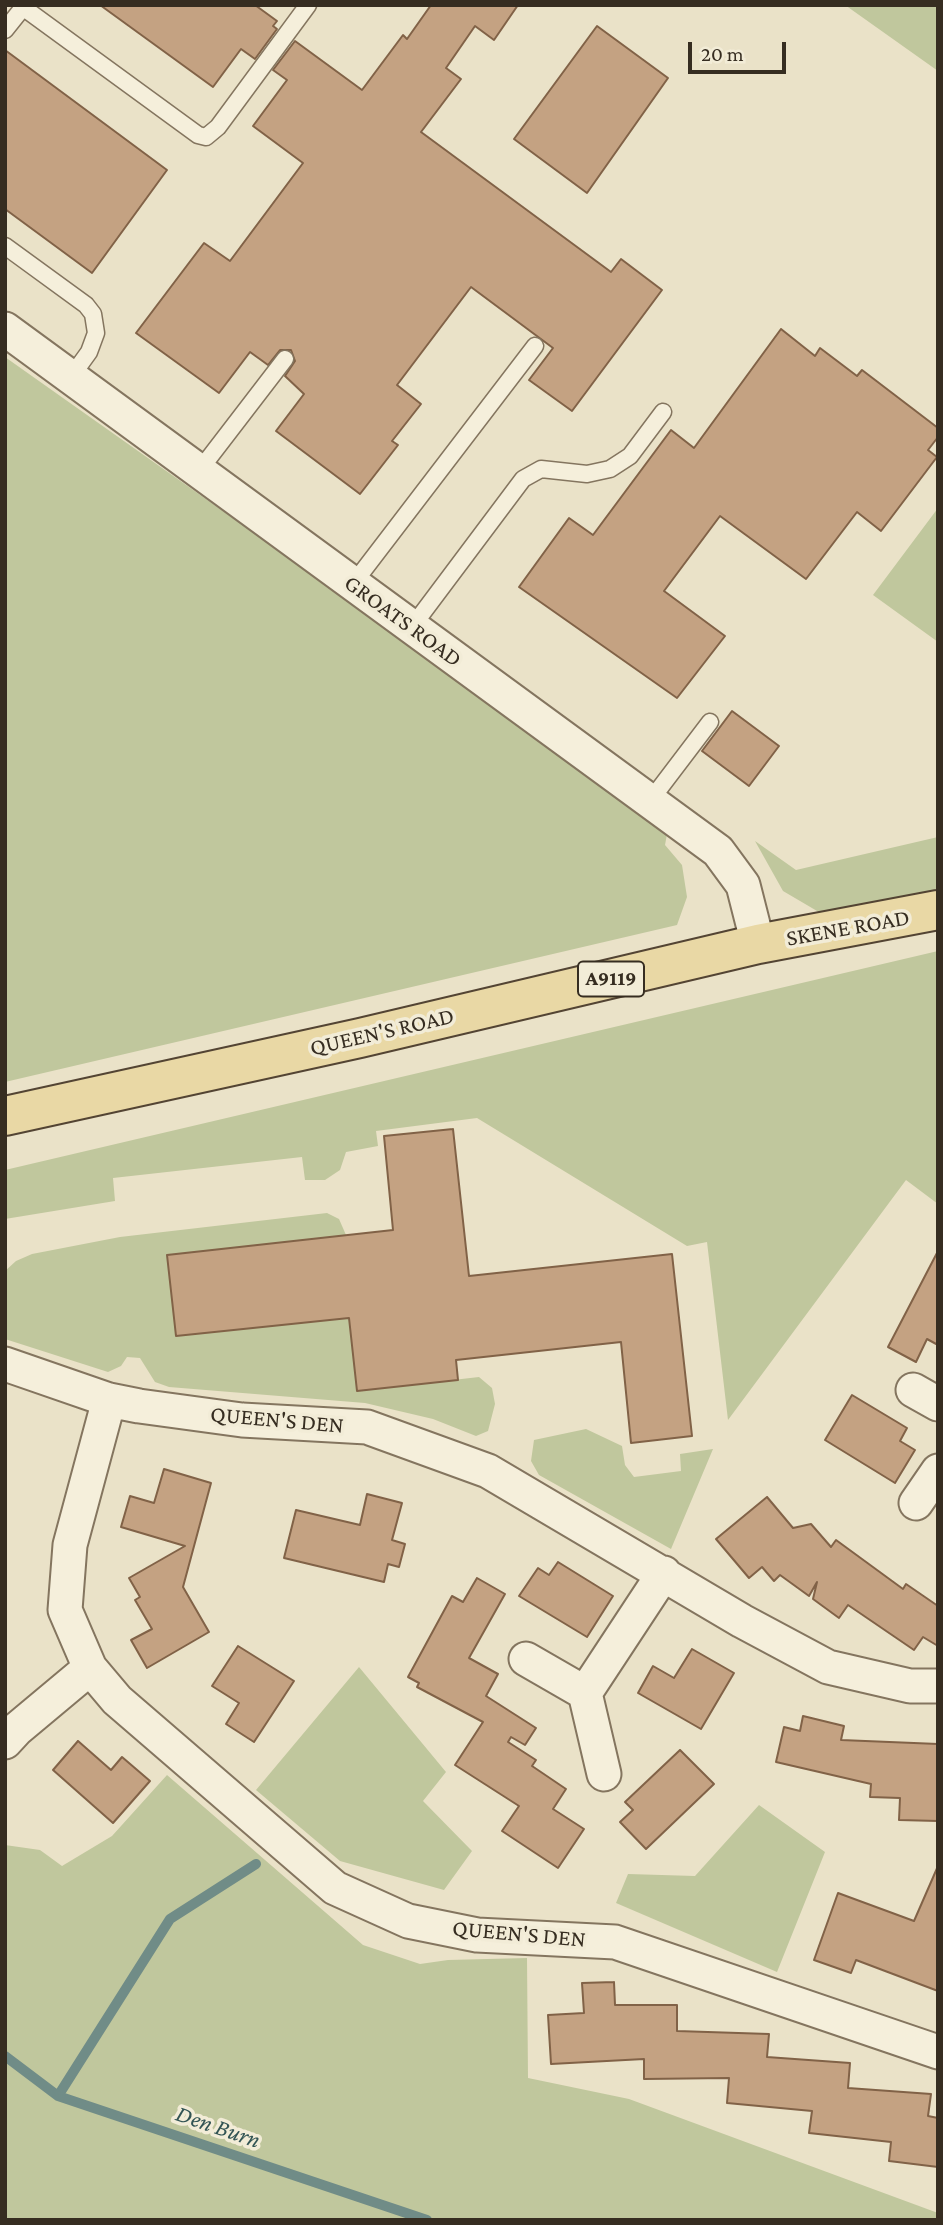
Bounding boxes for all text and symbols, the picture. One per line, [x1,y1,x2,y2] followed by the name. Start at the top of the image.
[691,28,789,72] scale bar
[701,42,744,66] text: 20 m
[339,569,467,673] street label: GROATS ROAD
[784,904,912,952] street label: SKENE ROAD
[578,962,644,996] road number: A9119
[307,1002,457,1062] street label: QUEEN'S ROAD
[209,1400,345,1440] street label: QUEEN'S DEN
[451,1914,587,1954] street label: QUEEN'S DEN
[172,2099,264,2155] water label: Den Burn

